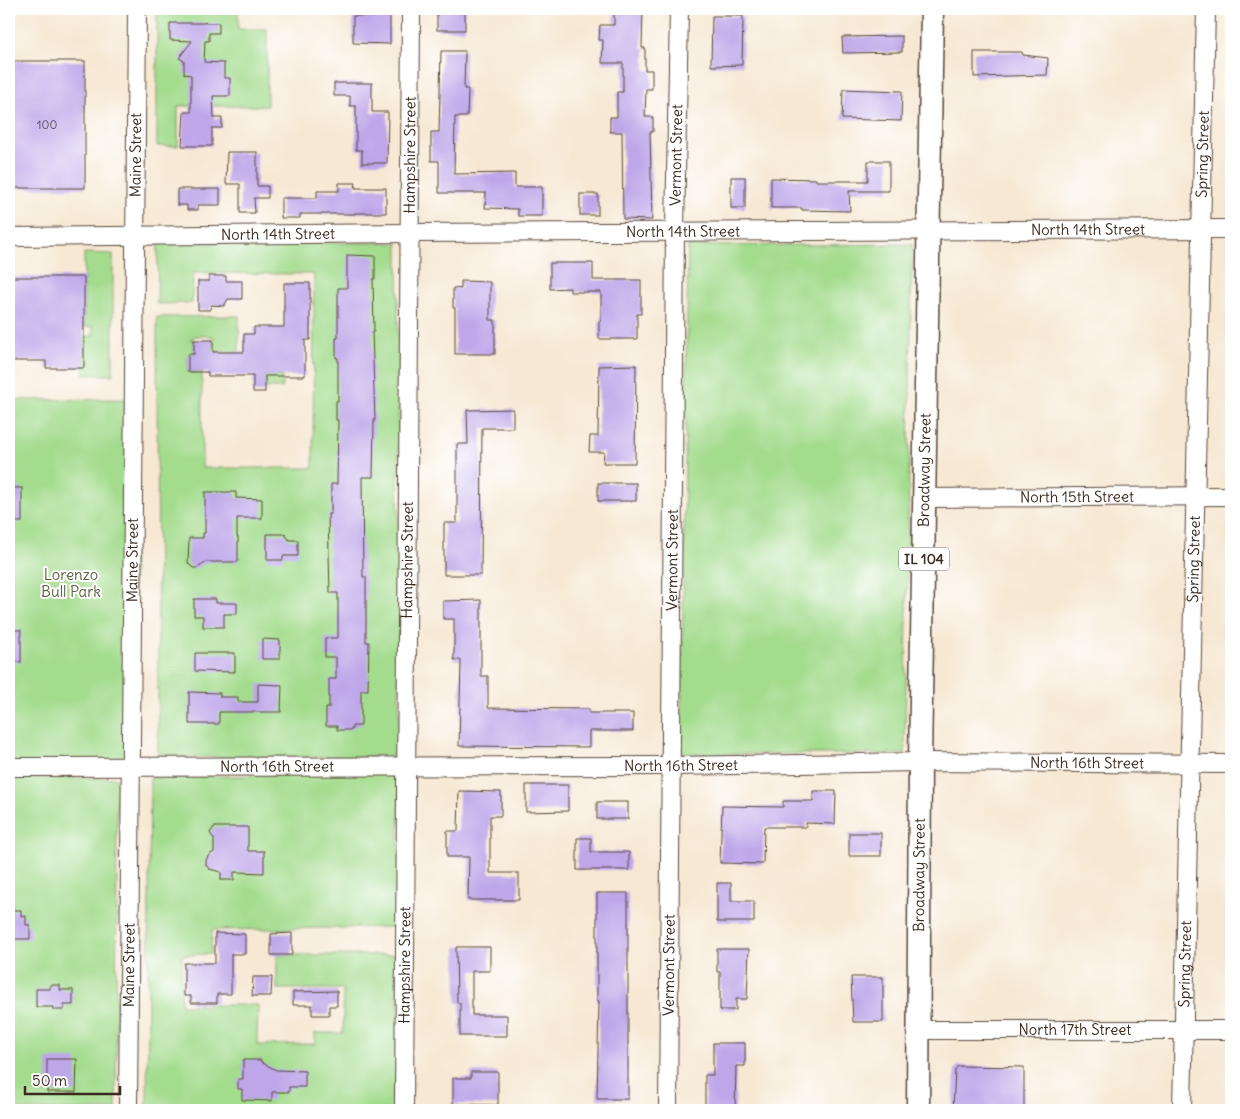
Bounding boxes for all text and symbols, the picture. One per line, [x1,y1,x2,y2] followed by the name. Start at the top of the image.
[400,96,419,214] street label: Hampshire Street
[665,104,686,206] street label: Vermont Street
[1192,110,1213,198] street label: Spring Street
[125,113,145,197] street label: Maine Street
[37,117,57,132] house number: 100
[1031,219,1145,239] street label: North 14th Street
[626,221,740,241] street label: North 14th Street
[221,224,335,244] street label: North 14th Street
[914,413,935,527] street label: Broadway Street
[1020,487,1134,506] street label: North 15th Street
[397,501,417,619] street label: Hampshire Street
[662,509,682,611] street label: Vermont Street
[1183,515,1204,603] street label: Spring Street
[122,518,142,602] street label: Maine Street
[899,548,949,570] road number: IL 104
[41,565,101,601] park label: Lorenzo Bull Park
[1030,753,1144,772] street label: North 16th Street
[624,755,738,775] street label: North 16th Street
[220,757,334,776] street label: North 16th Street
[909,818,929,932] street label: Broadway Street
[395,906,414,1024] street label: Hampshire Street
[659,914,679,1016] street label: Vermont Street
[1174,920,1195,1008] street label: Spring Street
[119,923,139,1007] street label: Maine Street
[1019,1020,1131,1039] street label: North 17th Street
[25,1064,120,1096] scale bar
[32,1071,67,1090] text: 50 m

